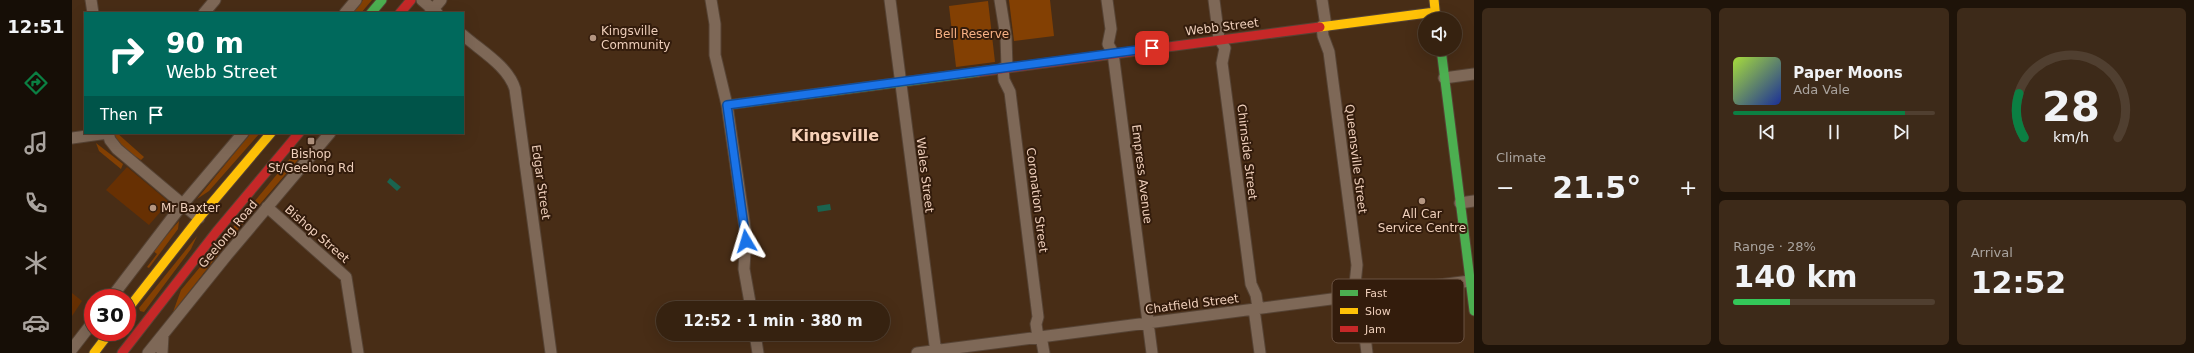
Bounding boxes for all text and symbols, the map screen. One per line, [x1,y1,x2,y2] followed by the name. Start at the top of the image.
[1418,12,1462,56] map controls
[1418,12,1462,56] button: sound
[7,16,65,37] text: 12:51
[1184,16,1260,38] street label: Webb Street
[601,24,670,52] place label: Kingsville Community
[166,27,244,60] text: 90 m
[935,27,1009,41] park label: Bell Reserve
[100,28,152,80] icon: right
[1135,31,1169,65] pin
[588,33,598,43] marker: Kingsville Community
[1141,37,1163,59] icon: arrive
[166,61,277,82] text: Webb Street
[1793,64,1903,82] text: Paper Moons
[22,69,50,97] icon: directions
[1793,82,1850,97] text: Ada Vale
[2042,82,2100,131] text: 28
[1234,103,1260,201] street label: Chirnside Street
[1342,103,1370,215] street label: Queensville Street
[145,104,167,126] icon: arrive
[100,106,137,124] text: Then
[1756,121,1778,143] icon: previous
[1823,121,1845,143] icon: pause
[1890,121,1912,143] icon: next
[1129,124,1155,224] street label: Empress Avenue
[791,126,879,145] district label: Kingsville
[2053,128,2089,144] text: km/h
[22,129,50,157] icon: music
[306,136,316,146] marker: Bishop St/Geelong Rd
[913,137,937,214] street label: Wales Street
[529,144,553,221] street label: Edgar Street
[268,147,354,175] place label: Bishop St/Geelong Rd
[1024,147,1050,254] street label: Coronation Street
[1496,150,1546,165] text: Climate
[1552,170,1641,205] text: 21.5°
[1496,175,1514,200] text: −
[1679,175,1697,200] text: +
[22,189,50,217] icon: phone
[1417,196,1427,206] marker: All Car Service Centre
[196,197,260,271] street label: Geelong Road
[161,201,220,215] place label: Mr Baxter
[282,202,352,266] street label: Bishop Street
[148,203,158,213] marker: Mr Baxter
[1378,207,1466,235] place label: All Car Service Centre
[725,220,767,262] position arrow
[1733,239,1816,254] text: Range · 28%
[1971,245,2013,260] text: Arrival
[22,249,50,277] icon: climate
[1733,259,1858,294] text: 140 km
[1971,265,2066,300] text: 12:52
[1332,279,1464,343] legend
[1365,287,1388,300] text: Fast
[84,289,136,341] speed limit sign: 30
[1144,291,1240,317] street label: Chatfield Street
[1365,305,1391,318] text: Slow
[22,309,50,337] icon: car
[683,312,863,330] text: 12:52 · 1 min · 380 m
[1364,323,1386,336] text: Jam

